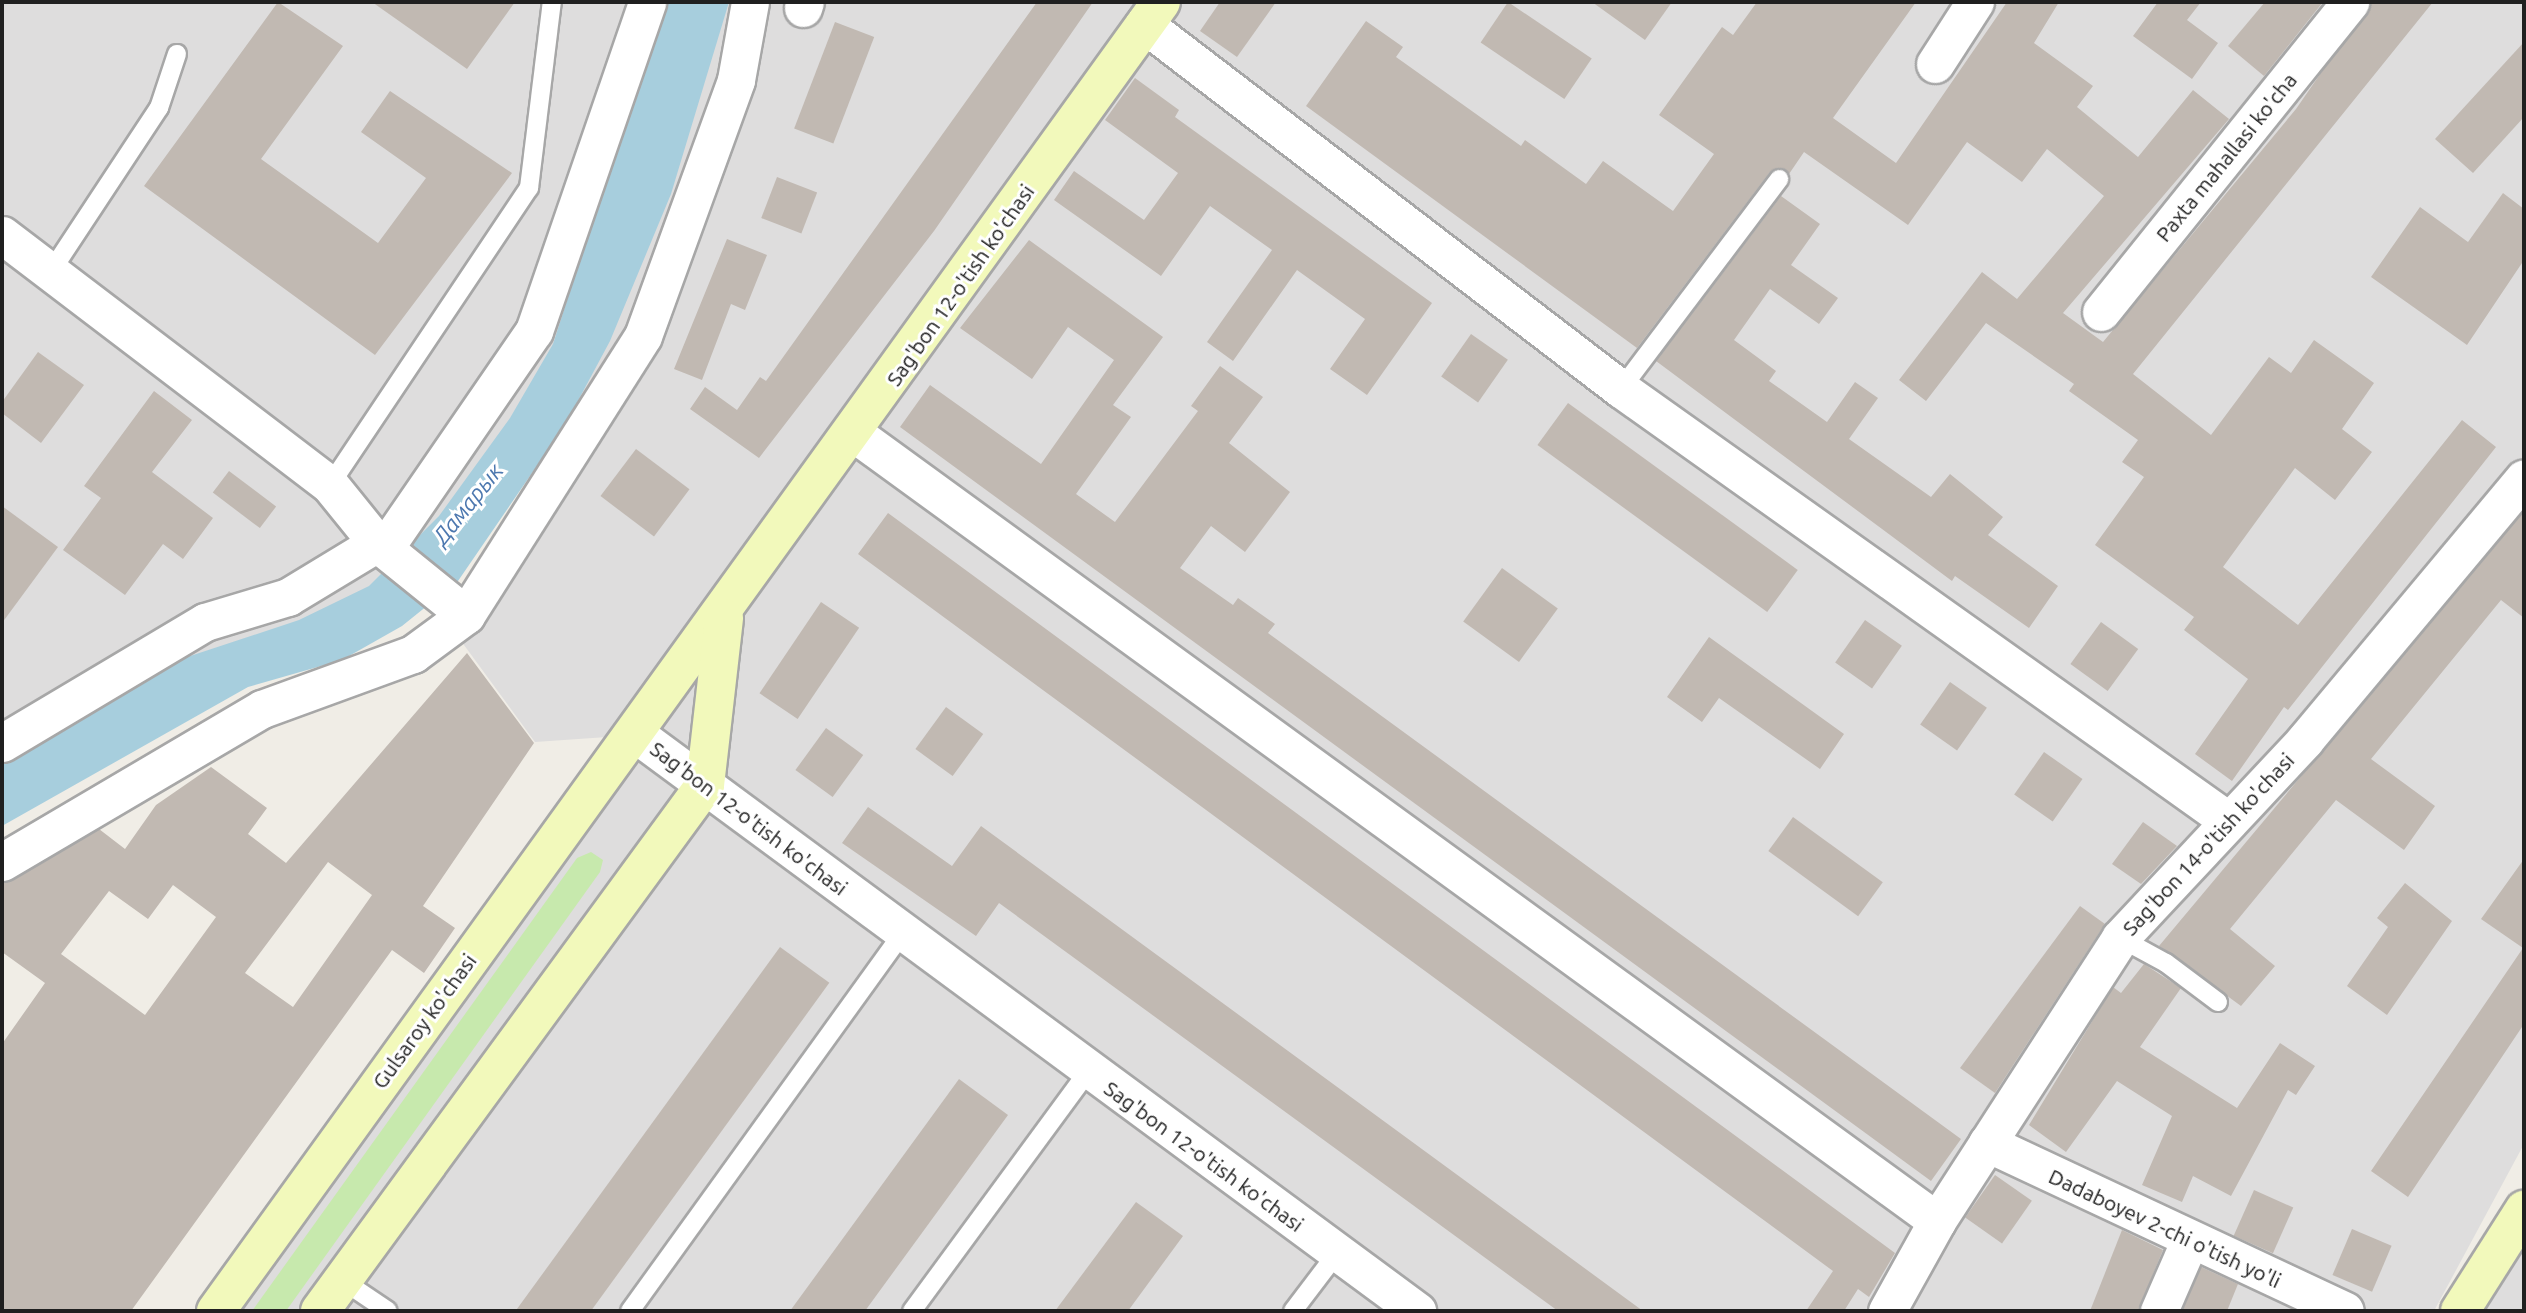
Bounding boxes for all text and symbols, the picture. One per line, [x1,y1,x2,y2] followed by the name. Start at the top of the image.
[2150,68,2302,246] street label: Paxta mahallasi ko'cha
[881,179,1039,391] street label: Sag'bon 12-o'tish ko'chasi
[427,458,509,550] water label: Дамарык
[646,736,852,900] street label: Sag'bon 12-o'tish ko'chasi
[2117,748,2299,940] street label: Sag'bon 14-o'tish ko'chasi
[367,949,481,1093] street label: Gulsaroy ko'chasi
[1099,1075,1309,1237] street label: Sag'bon 12-o'tish ko'chasi
[2045,1163,2285,1293] street label: Dadaboyev 2-chi o'tish yo'li

